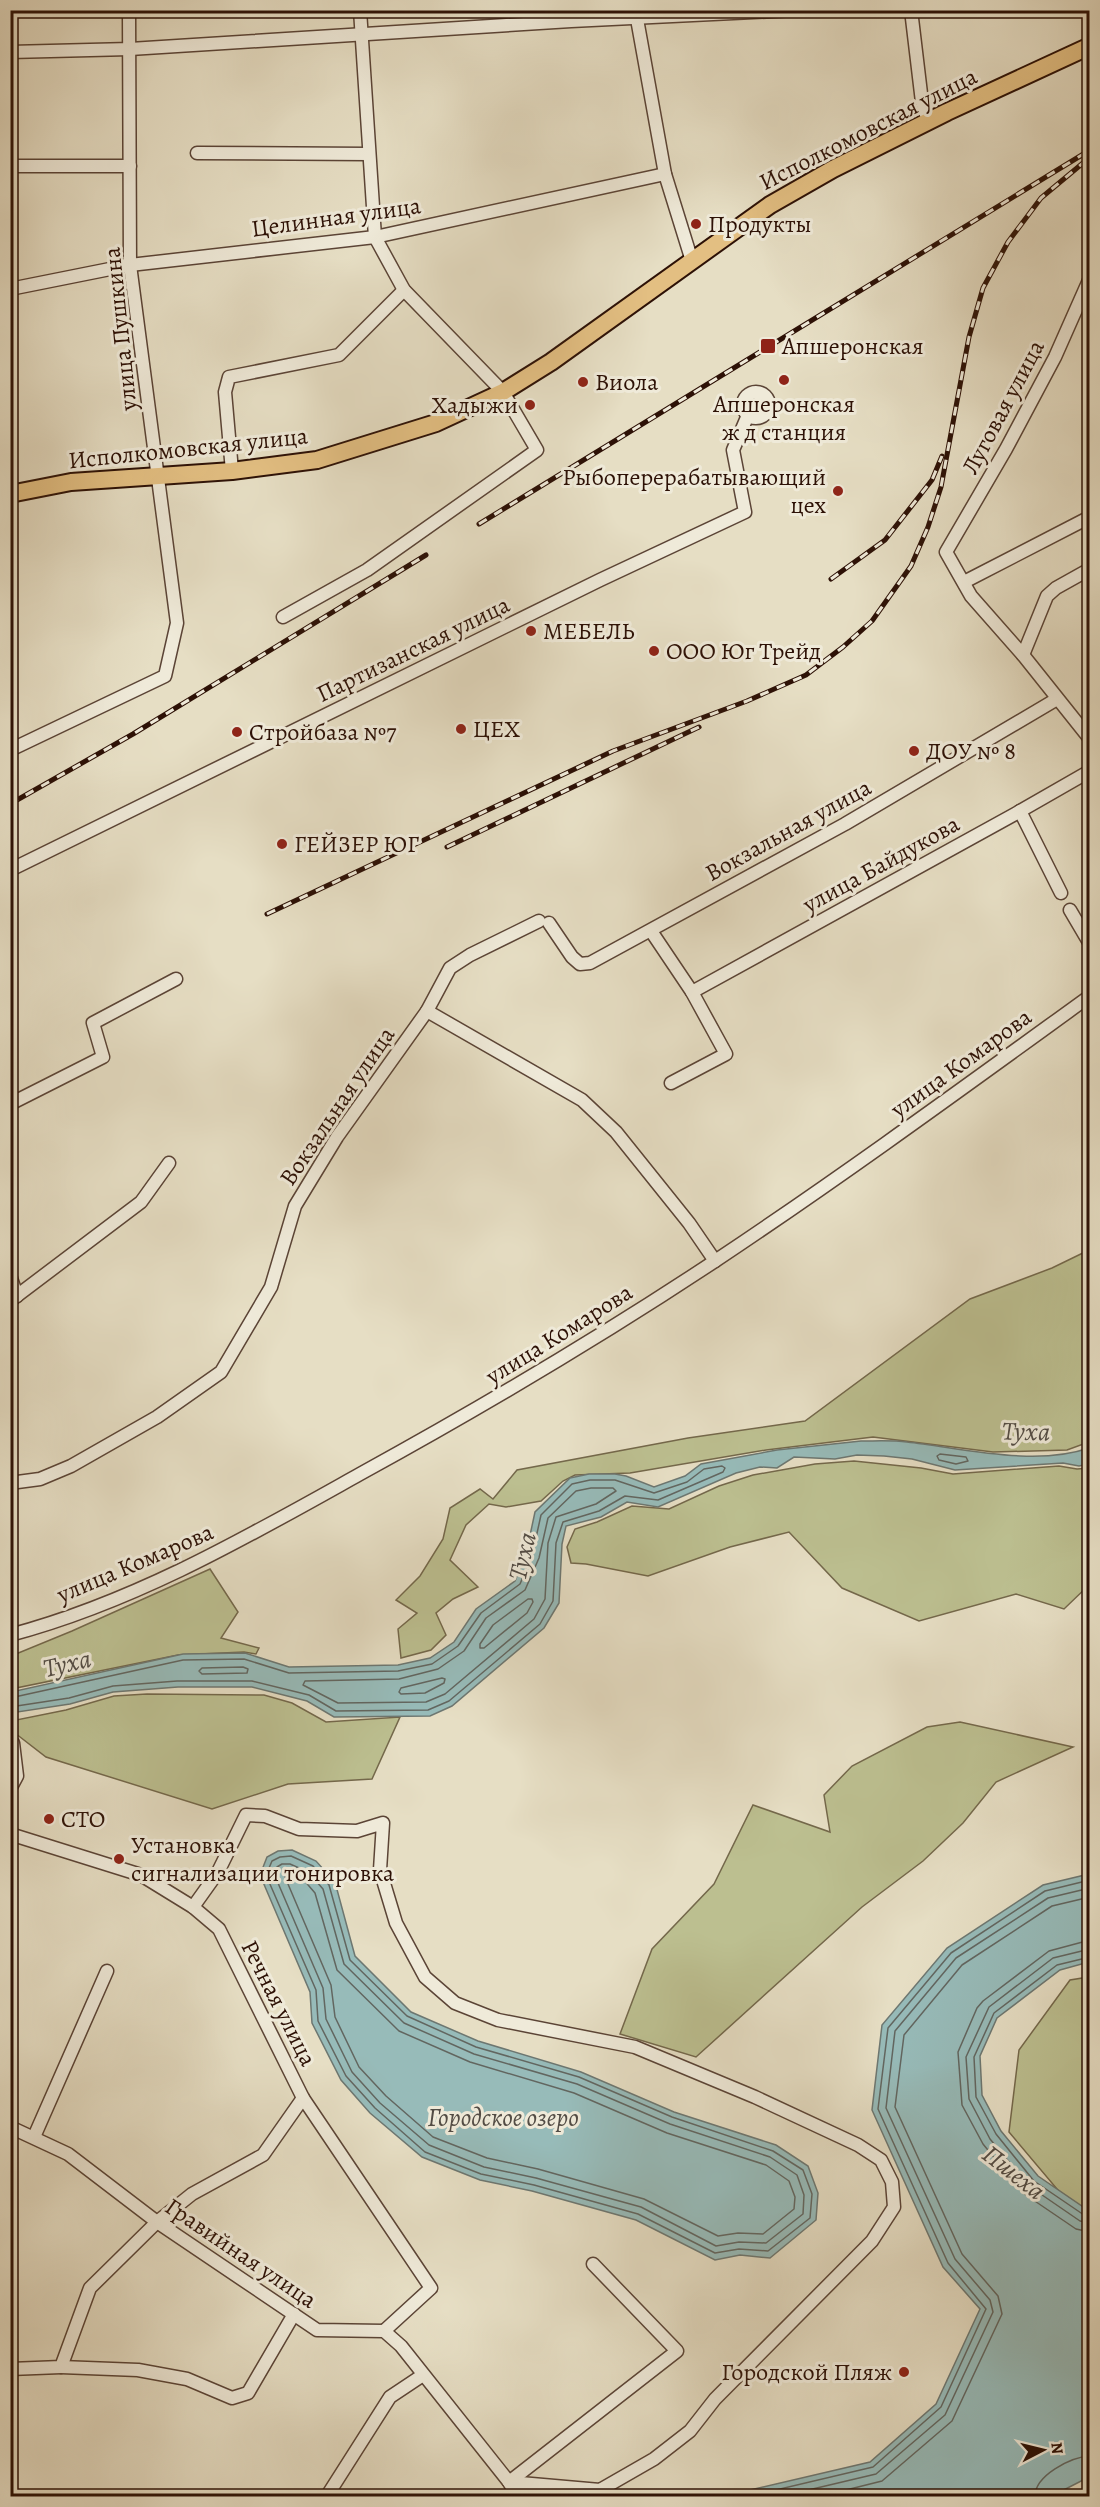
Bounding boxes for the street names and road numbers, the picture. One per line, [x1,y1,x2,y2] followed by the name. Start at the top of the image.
[754,60,982,198] street label: Исполкомовская улица
[249,189,423,245] street label: Целинная улица
[95,246,145,413] street label: улица Пушкина
[954,334,1052,480] street label: Луговая улица
[67,420,309,476] street label: Исполкомовская улица
[311,588,515,710] street label: Партизанская улица
[699,771,877,889] street label: Вокзальная улица
[796,808,965,921] street label: улица Байдукова
[883,1001,1038,1126] street label: улица Комарова
[272,1020,402,1192] street label: Вокзальная улица
[479,1276,638,1392] street label: улица Комарова
[51,1516,218,1611] street label: улица Комарова
[234,1935,324,2071] street label: Речная улица
[159,2190,323,2316] street label: Гравийная улица

